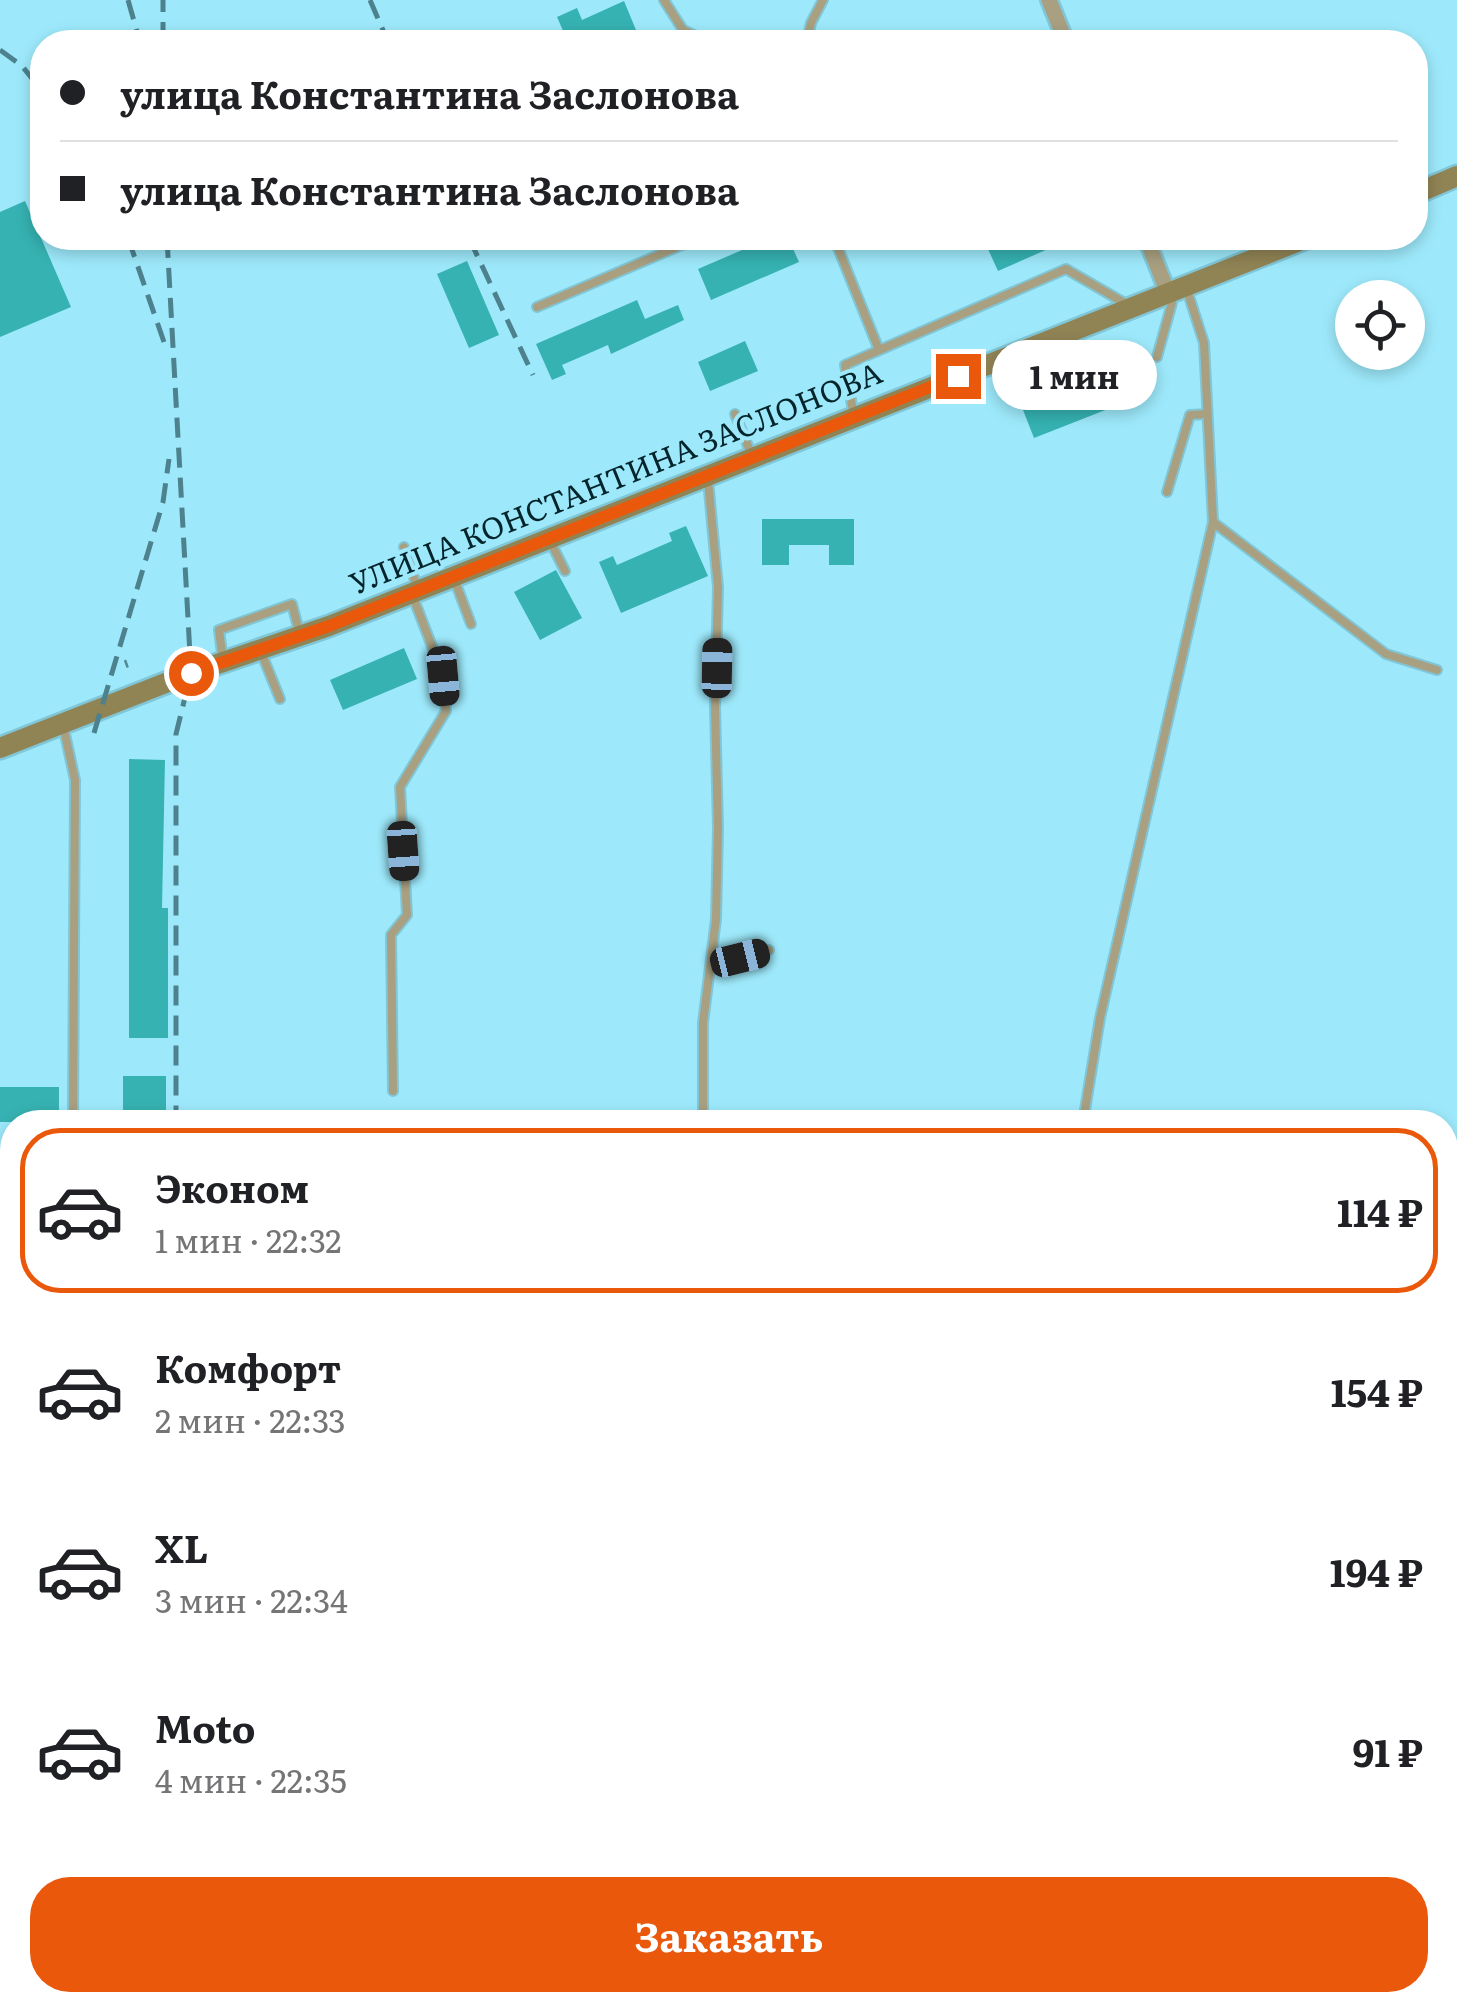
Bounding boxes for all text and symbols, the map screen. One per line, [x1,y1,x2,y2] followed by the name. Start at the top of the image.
[120,64,739,121] text: улица Константина Заслонова
[120,160,739,217] text: улица Константина Заслонова
[1335,280,1425,370] map controls
[1335,280,1425,370] button: locate
[993,341,1158,411] callout: 1 мин
[342,349,888,604] street label: УЛИЦА КОНСТАНТИНА ЗАСЛОНОВА
[1030,351,1119,399] text: 1 мин
[936,354,981,399] route end
[701,638,733,698] car
[425,645,461,707] car
[169,651,214,696] route start
[386,820,420,882] car
[707,936,773,980] car
[155,1158,309,1215] text: Эконом
[35,1166,125,1256] icon: car
[1337,1182,1423,1239] text: 114 ₽
[155,1215,341,1263] text: 1 мин · 22:32
[155,1338,341,1395] text: Комфорт
[35,1346,125,1436] icon: car
[1331,1362,1423,1419] text: 154 ₽
[155,1395,346,1443] text: 2 мин · 22:33
[155,1518,208,1575] text: XL
[35,1526,125,1616] icon: car
[1330,1542,1423,1599] text: 194 ₽
[155,1575,348,1623] text: 3 мин · 22:34
[155,1698,255,1755] text: Moto
[35,1706,125,1796] icon: car
[1352,1722,1423,1779] text: 91 ₽
[155,1755,347,1803] text: 4 мин · 22:35
[30,1877,1428,1992] button: Заказать

